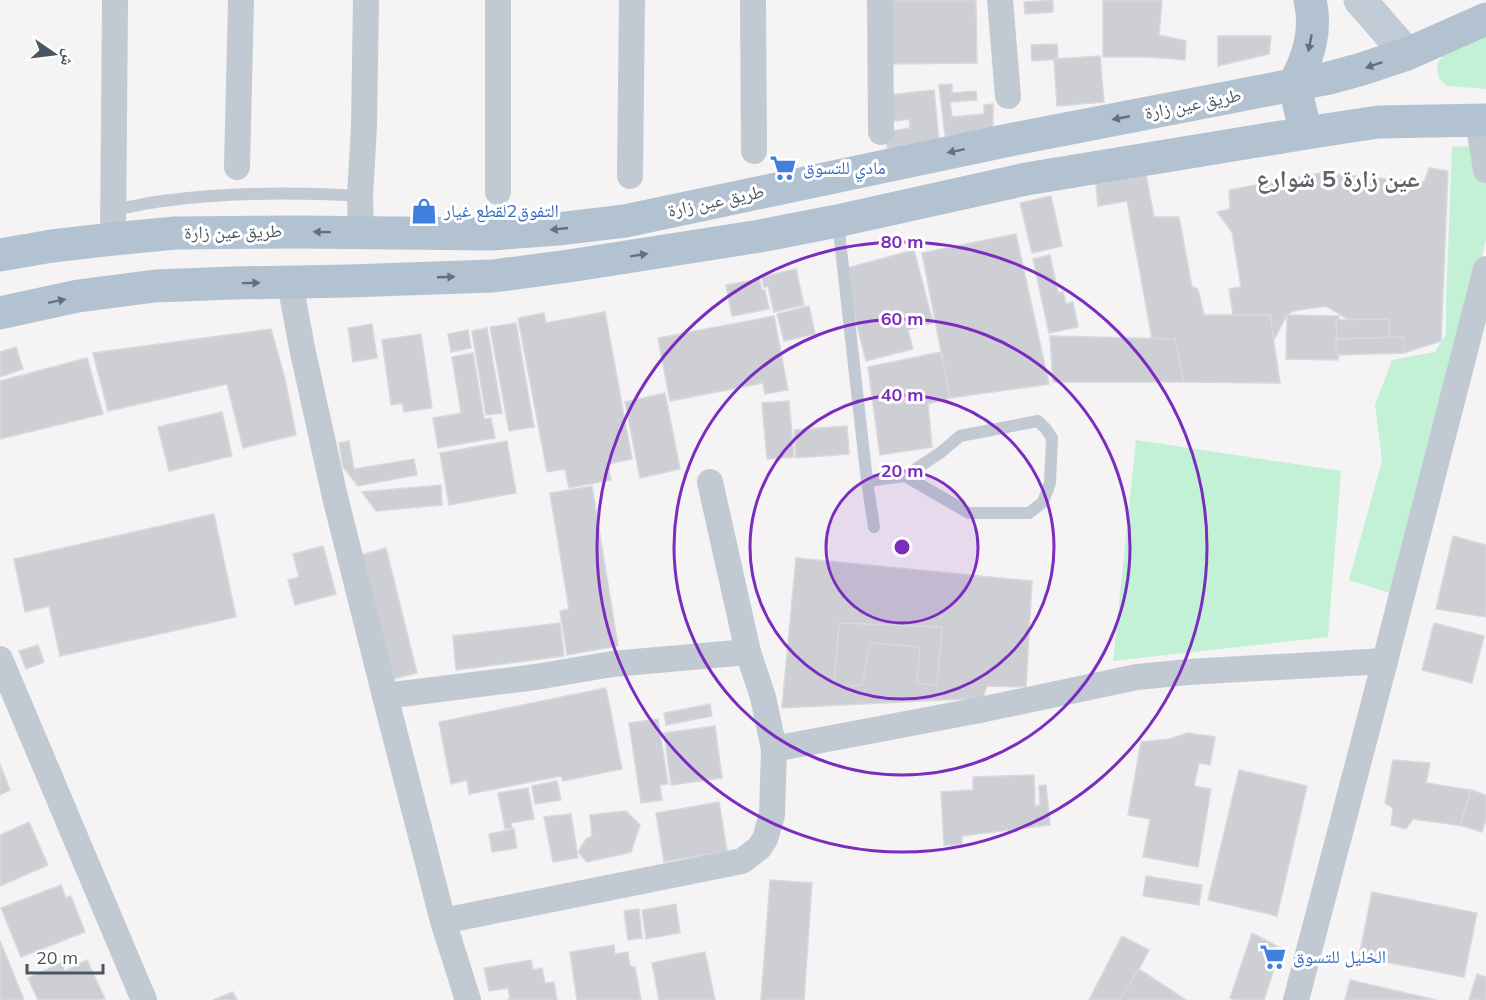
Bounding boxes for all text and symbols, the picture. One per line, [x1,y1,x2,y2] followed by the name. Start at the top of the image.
[24,24,84,84] north arrow
[1305,34,1314,53] one-way arrow
[57,47,80,68] text: ش
[1365,61,1383,71] one-way arrow
[1143,83,1243,124] street label: طريق عين زارة
[1111,114,1130,123] one-way arrow
[947,147,966,156] one-way arrow
[768,153,798,183] supermarket icon: مادي للتسوق
[803,156,886,183] place label: مادي للتسوق
[1256,163,1420,194] district label: عين زارة 5 شوارع
[666,179,766,222] street label: طريق عين زارة
[409,196,439,226] shop icon: التفوق2لقطع غيار
[443,199,559,223] place label: التفوق2لقطع غيار
[184,219,282,244] street label: طريق عين زارة
[550,224,569,234] one-way arrow
[313,227,332,237] one-way arrow
[881,230,923,253] text: 80 m
[630,251,649,260] one-way arrow
[436,273,455,282] one-way arrow
[242,278,261,288] one-way arrow
[48,295,66,305] one-way arrow
[881,307,923,330] text: 60 m
[881,383,923,406] text: 40 m
[881,459,923,482] text: 20 m
[892,537,912,557] centre of rings
[27,937,104,975] scale bar
[1258,942,1288,972] supermarket icon: الخليل للتسوق
[1293,945,1386,968] place label: الخليل للتسوق
[36,946,78,969] text: 20 m

